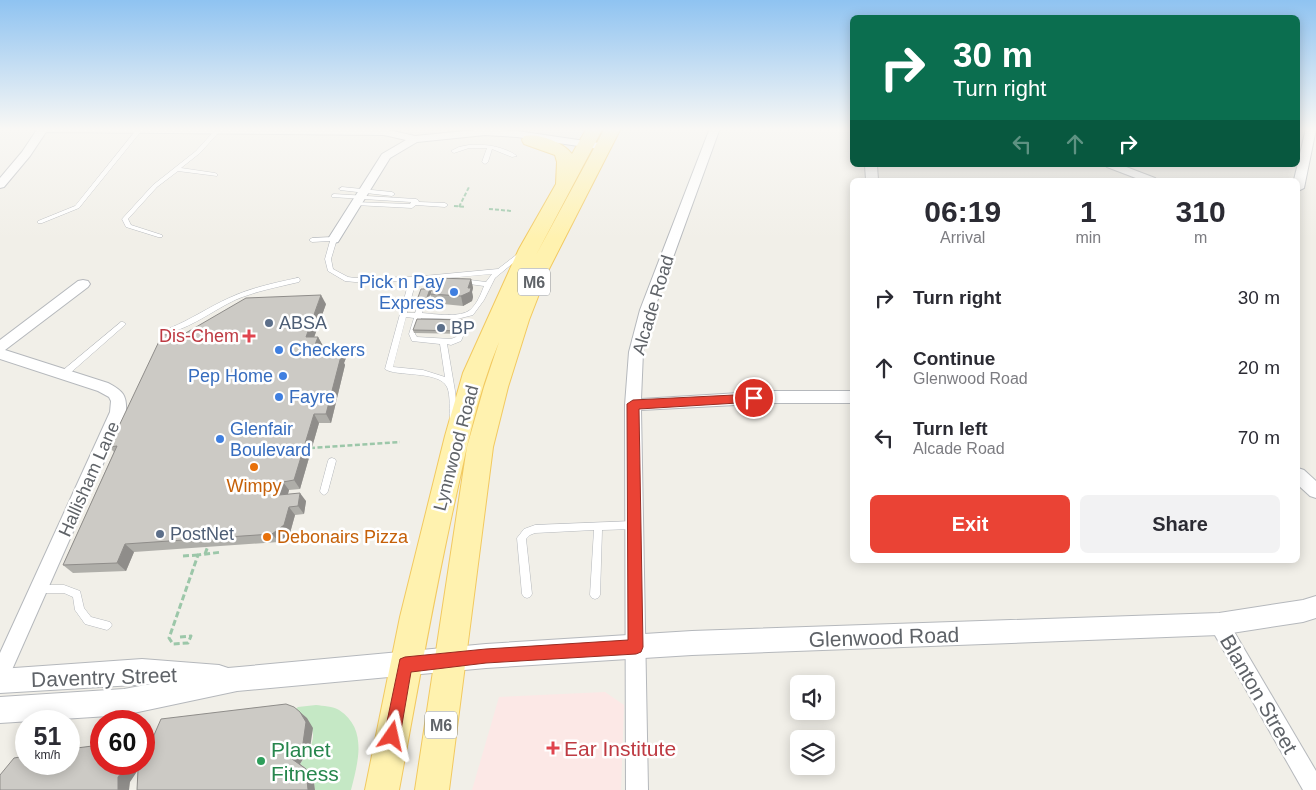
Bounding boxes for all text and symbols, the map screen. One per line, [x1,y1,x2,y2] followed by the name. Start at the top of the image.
[870,35,935,100] icon: right
[953,35,1033,74] text: 30 m
[953,76,1046,101] text: Turn right
[1008,130,1036,158] icon: left
[1061,130,1089,158] icon: ahead
[1114,130,1142,158] icon: right
[924,195,1001,228] text: 06:19
[1080,195,1097,228] text: 1
[1176,195,1226,228] text: 310
[940,229,985,246] text: Arrival
[1075,229,1101,246] text: min
[1194,229,1207,246] text: m
[628,253,678,357] street label: Alcade Road
[518,268,550,296] road number: M6
[359,272,444,313] place label: Pick n Pay Express
[870,284,898,312] icon: right
[448,286,460,298] marker: Pick n Pay Express
[913,287,1001,308] text: Turn right
[1238,287,1280,308] text: 30 m
[279,313,327,333] place label: ABSA
[263,317,275,329] marker: ABSA
[451,318,475,338] place label: BP
[435,322,447,334] marker: BP
[159,326,239,346] place label: Dis-Chem
[243,330,255,342] marker: Dis-Chem
[289,340,365,360] place label: Checkers
[273,344,285,356] marker: Checkers
[913,348,995,369] text: Continue
[870,354,898,382] icon: ahead
[1238,357,1280,378] text: 20 m
[188,366,273,386] place label: Pep Home
[277,370,289,382] marker: Pep Home
[913,370,1028,387] text: Glenwood Road
[733,377,775,419] pin
[430,383,482,513] street label: Lynnwood Road
[740,384,768,412] icon: arrive
[289,387,335,407] place label: Fayre
[273,391,285,403] marker: Fayre
[55,418,123,540] street label: Hallisham Lane
[913,418,988,439] text: Turn left
[230,419,311,460] place label: Glenfair Boulevard
[870,424,898,452] icon: left
[1238,427,1280,448] text: 70 m
[214,433,226,445] marker: Glenfair Boulevard
[913,440,1005,457] text: Alcade Road
[248,461,260,473] marker: Wimpy
[227,476,282,496] place label: Wimpy
[870,495,1070,553] button: Exit
[1080,495,1280,553] button: Share
[170,524,234,544] place label: PostNet
[277,527,409,547] place label: Debonairs Pizza
[154,528,166,540] marker: PostNet
[261,531,273,543] marker: Debonairs Pizza
[808,623,960,651] street label: Glenwood Road
[1216,631,1302,758] street label: Blanton Street
[31,663,177,691] street label: Daventry Street
[790,675,835,775] map controls
[790,675,835,720] button: sound
[365,709,417,761] position arrow
[90,710,155,775] speed limit sign: 60
[425,712,457,738] road number: M6
[34,722,61,750] text: 51
[790,730,835,775] button: layers
[564,737,676,760] place label: Ear Institute
[271,738,339,785] place label: Planet Fitness
[546,741,560,755] marker: Ear Institute
[34,748,61,762] text: km/h
[255,755,267,767] marker: Planet Fitness

